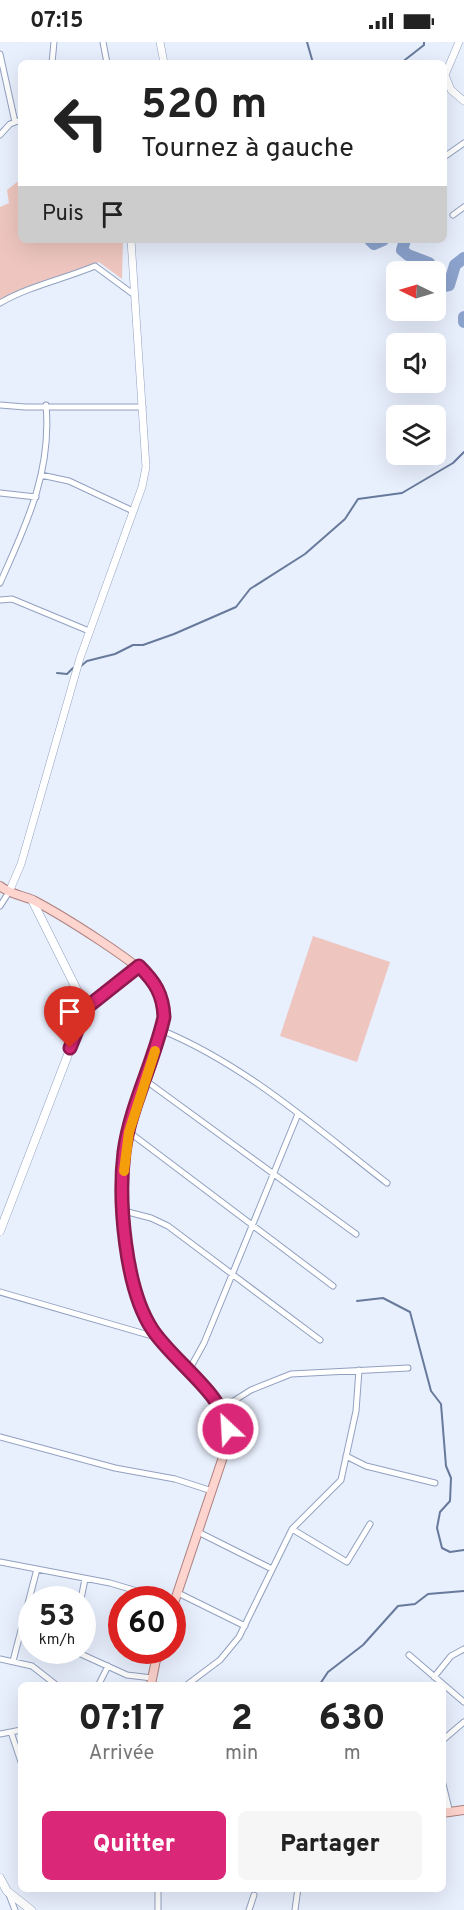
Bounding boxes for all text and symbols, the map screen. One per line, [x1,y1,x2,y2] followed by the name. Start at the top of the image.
[30,8,83,35] text: 07:15
[141,80,267,133] text: 520 m
[42,84,120,162] icon: left
[141,132,354,166] text: Tournez à gauche
[96,198,129,231] icon: arrive
[42,201,84,228] text: Puis
[386,261,446,321] north arrow
[386,261,446,465] map controls
[386,333,446,393] button: sound
[386,405,446,465] button: layers
[44,986,95,1048] pin
[53,995,86,1028] icon: arrive
[196,1397,260,1461] position arrow
[108,1586,186,1664] speed limit sign: 60
[39,1599,75,1636] text: 53
[39,1631,75,1650] text: km/h
[78,1697,165,1743] text: 07:17
[231,1697,253,1743] text: 2
[319,1697,386,1743] text: 630
[89,1741,154,1767] text: Arrivée
[225,1741,258,1767] text: min
[344,1741,361,1767] text: m
[42,1811,226,1880] button: Quitter
[238,1811,422,1880] button: Partager

